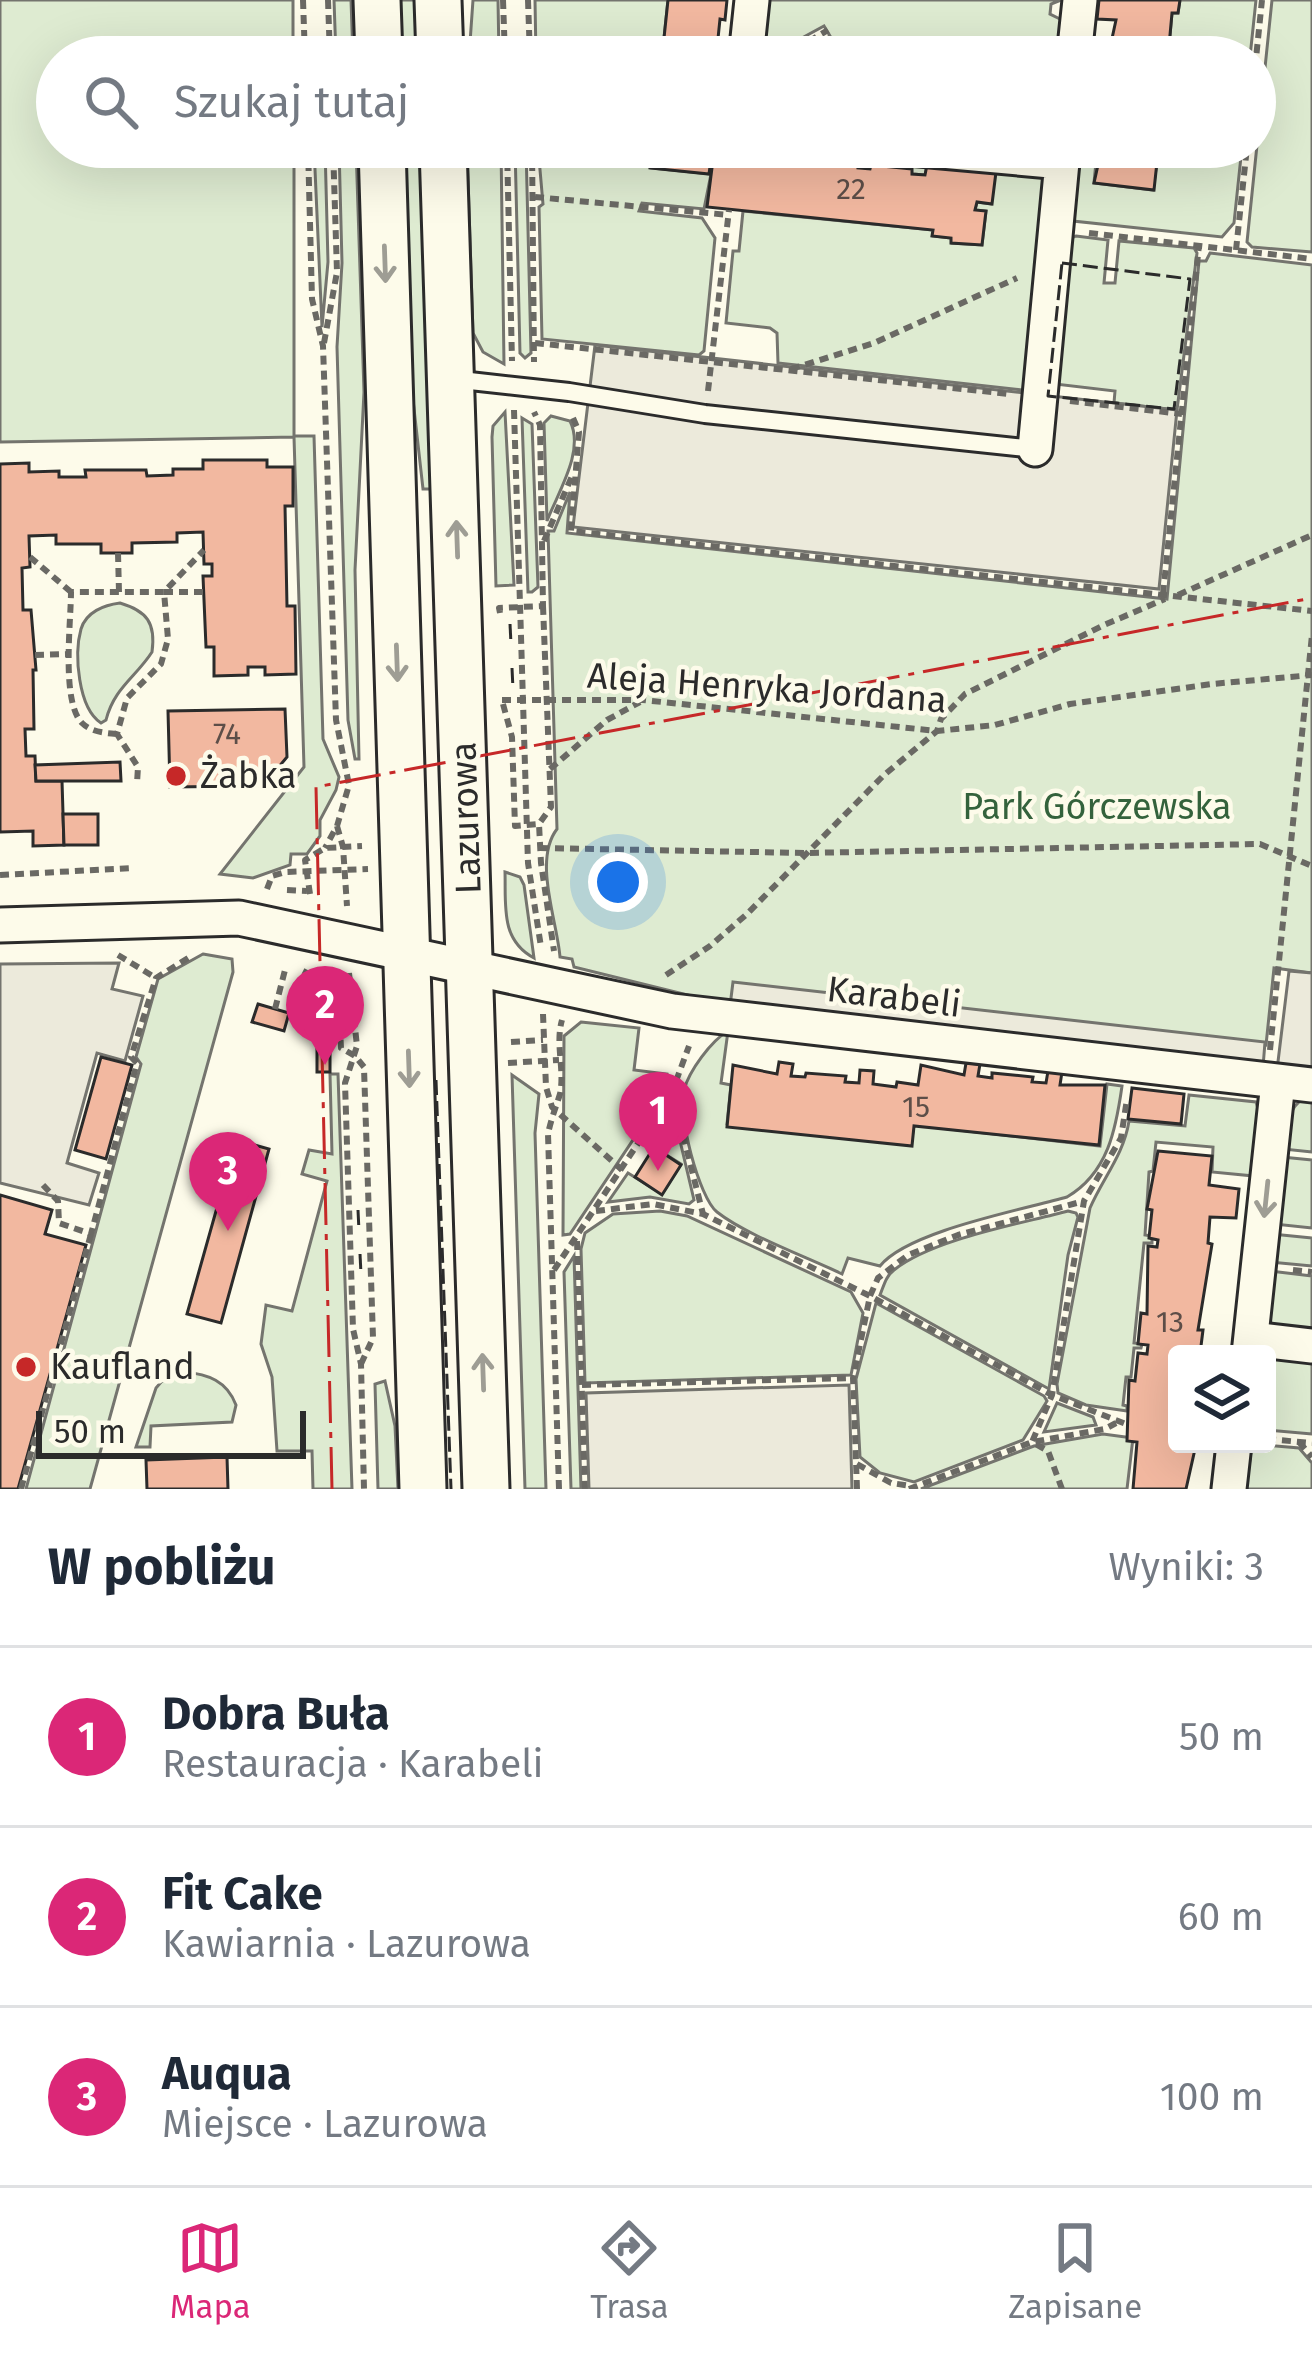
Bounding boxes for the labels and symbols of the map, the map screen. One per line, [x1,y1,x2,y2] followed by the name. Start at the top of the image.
[836,171,866,207] house number: 22
[374,244,397,283] one-way arrow
[445,520,468,559] one-way arrow
[385,643,408,682] one-way arrow
[586,653,948,723] street label: Aleja Henryka Jordana
[213,716,241,752] house number: 74
[441,741,491,895] street label: Lazurowa
[200,754,297,798] place label: Żabka
[163,763,189,789] marker: Żabka
[962,785,1232,829] park label: Park Górczewska
[588,852,648,912] your location
[286,966,364,1065] pin: 2
[825,967,963,1027] street label: Karabeli
[398,1049,421,1088] one-way arrow
[619,1072,697,1171] pin: 1
[902,1089,930,1125] house number: 15
[189,1132,267,1231] pin: 3
[1254,1179,1277,1218] one-way arrow
[1156,1304,1184,1340] house number: 13
[50,1345,195,1389] place label: Kaufland
[471,1353,494,1392] one-way arrow
[13,1354,39,1380] marker: Kaufland
[36,1405,306,1458] scale bar

